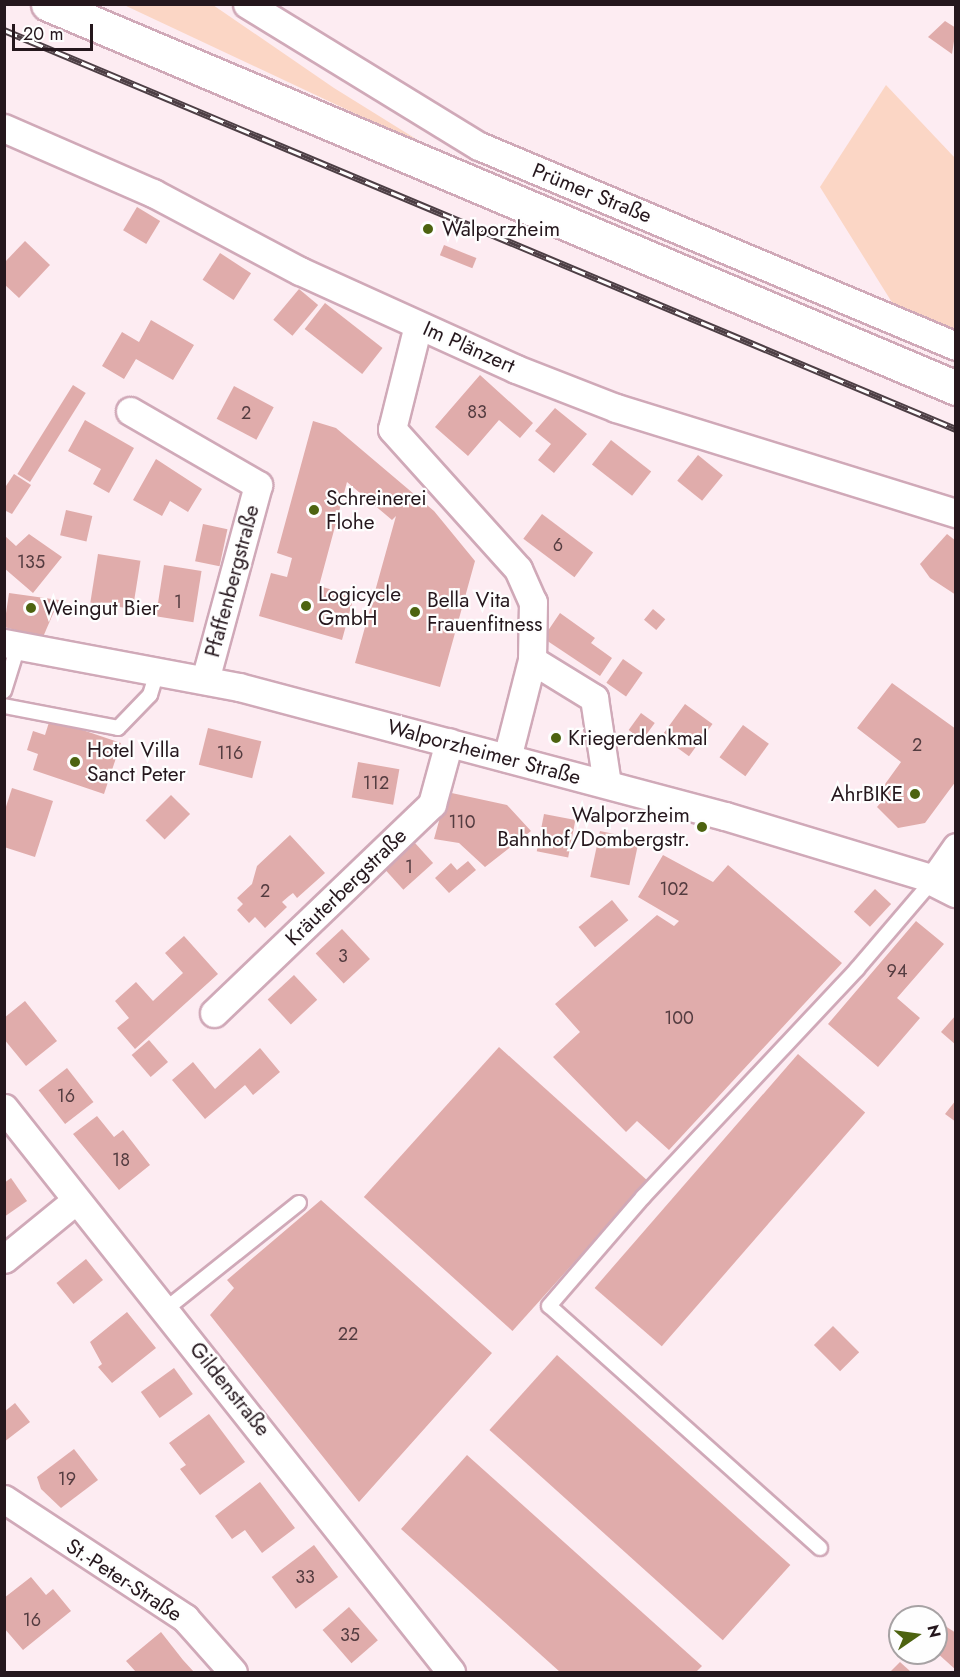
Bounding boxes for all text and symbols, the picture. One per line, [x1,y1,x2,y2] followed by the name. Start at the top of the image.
[15,12,96,50] scale bar
[23,21,63,47] text: 20 m
[529,158,655,228] street label: Prümer Straße
[442,216,560,242] place label: Walporzheim
[419,220,437,238] marker: Walporzheim
[419,316,519,378] street label: Im Plänzert
[467,401,487,423] house number: 83
[241,402,251,424] house number: 2
[326,485,427,535] place label: Schreinerei Flohe
[200,502,264,660] street label: Pfaffenbergstraße
[307,503,321,517] marker: Schreinerei Flohe
[553,534,563,556] house number: 6
[17,551,45,573] house number: 135
[318,581,401,631] place label: Logicycle GmbH
[427,587,543,637] place label: Bella Vita Frauenfitness
[174,591,182,613] house number: 1
[43,595,159,621] place label: Weingut Bier
[299,599,313,613] marker: Logicycle GmbH
[24,601,38,615] marker: Weingut Bier
[408,605,422,619] marker: Bella Vita Frauenfitness
[385,714,583,790] street label: Walporzheimer Straße
[568,725,708,751] place label: Kriegerdenkmal
[549,731,563,745] marker: Kriegerdenkmal
[912,734,922,756] house number: 2
[87,737,186,787] place label: Hotel Villa Sanct Peter
[217,742,243,764] house number: 116
[68,755,82,769] marker: Hotel Villa Sanct Peter
[363,772,389,794] house number: 112
[831,781,903,807] place label: AhrBIKE
[908,787,922,801] marker: AhrBIKE
[497,802,690,852] place label: Walporzheim Bahnhof/Dombergstr.
[449,811,475,833] house number: 110
[695,820,709,834] marker: Walporzheim Bahnhof/Dombergstr.
[280,823,412,951] street label: Kräuterbergstraße
[405,856,413,878] house number: 1
[659,878,689,900] house number: 102
[260,880,270,902] house number: 2
[338,945,348,967] house number: 3
[887,960,907,982] house number: 94
[664,1007,694,1029] house number: 100
[57,1085,75,1107] house number: 16
[112,1149,130,1171] house number: 18
[338,1323,358,1345] house number: 22
[184,1337,276,1441] street label: Gildenstraße
[58,1468,76,1490] house number: 19
[61,1533,187,1627] street label: St.-Peter-Straße
[295,1566,315,1588] house number: 33
[888,1605,948,1665] north arrow
[23,1609,41,1631] house number: 16
[921,1623,947,1640] text: N
[340,1624,360,1646] house number: 35

